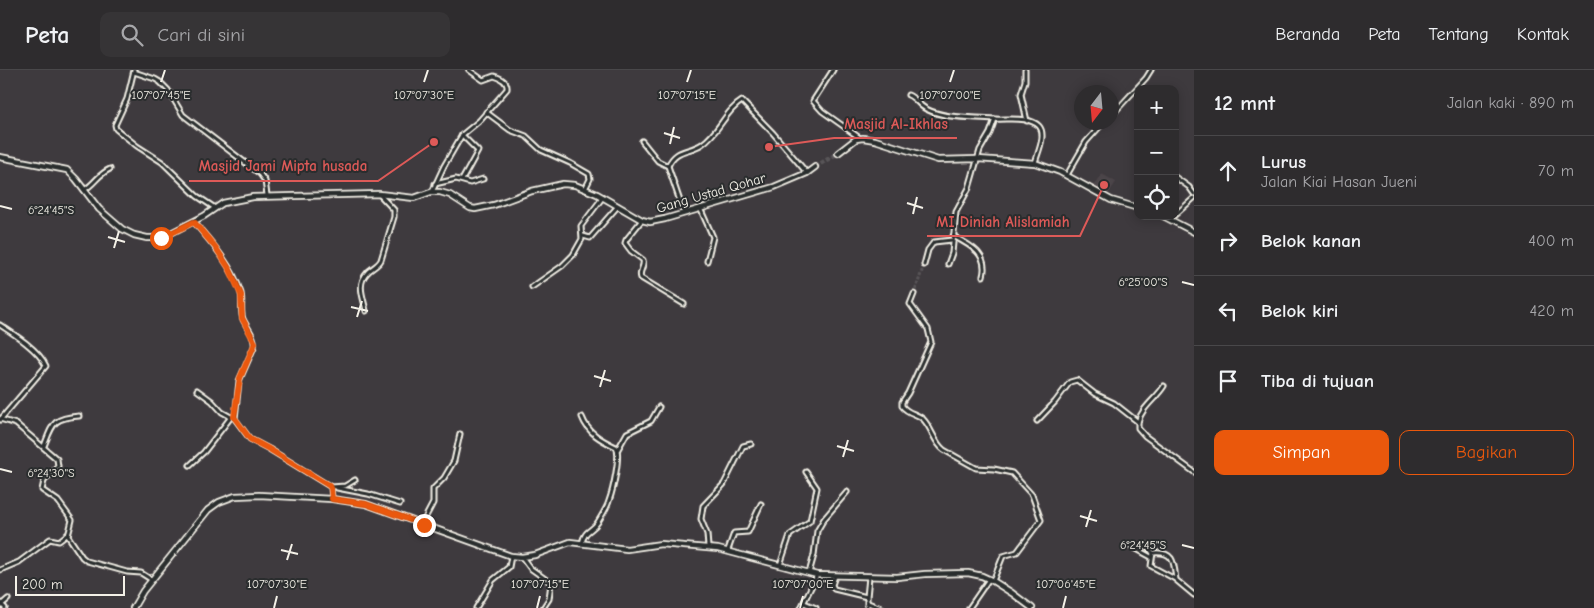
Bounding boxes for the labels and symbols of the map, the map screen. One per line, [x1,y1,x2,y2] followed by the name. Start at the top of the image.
[1074,85,1119,130] north arrow
[132,88,190,102] text: 107°07'45"E
[394,88,454,102] text: 107°07'30"E
[658,88,716,102] text: 107°07'15"E
[919,88,981,102] text: 107°07'00"E
[834,108,957,138] callout: Masjid Al-Ikhlas
[844,115,948,133] text: Masjid Al-Ikhlas
[189,151,378,181] callout: Masjid Jami Mipta husada
[199,157,367,175] text: Masjid Jami Mipta husada
[654,169,768,217] street label: Gang Ustad Qohar
[28,203,74,217] text: 6°24'45"S
[927,206,1080,236] callout: MI Diniah Alislamiah
[936,213,1070,231] text: MI Diniah Alislamiah
[150,227,173,250] route start
[1118,275,1168,289] text: 6°25'00"S
[27,466,75,480] text: 6°24'30"S
[413,514,436,537] route end
[1120,538,1166,552] text: 6°24'45"S
[15,573,125,596] scale bar
[247,577,307,591] text: 107°07'30"E
[511,577,569,591] text: 107°07'15"E
[772,577,834,591] text: 107°07'00"E
[1036,577,1096,591] text: 107°06'45"E

